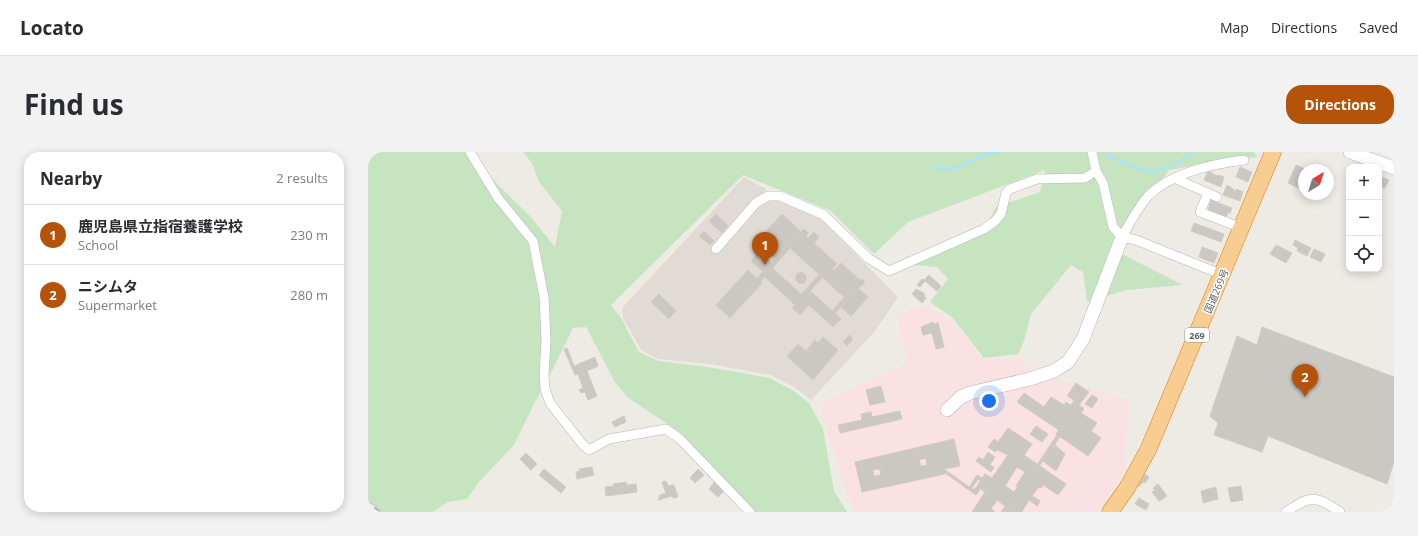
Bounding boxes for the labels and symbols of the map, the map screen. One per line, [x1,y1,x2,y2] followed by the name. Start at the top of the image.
[1298,164,1334,200] north arrow
[752,232,778,265] pin: 1
[1200,267,1232,315] street label: 国道269号
[1185,328,1209,342] road number: 269
[1292,364,1318,397] pin: 2
[979,391,999,411] your location

